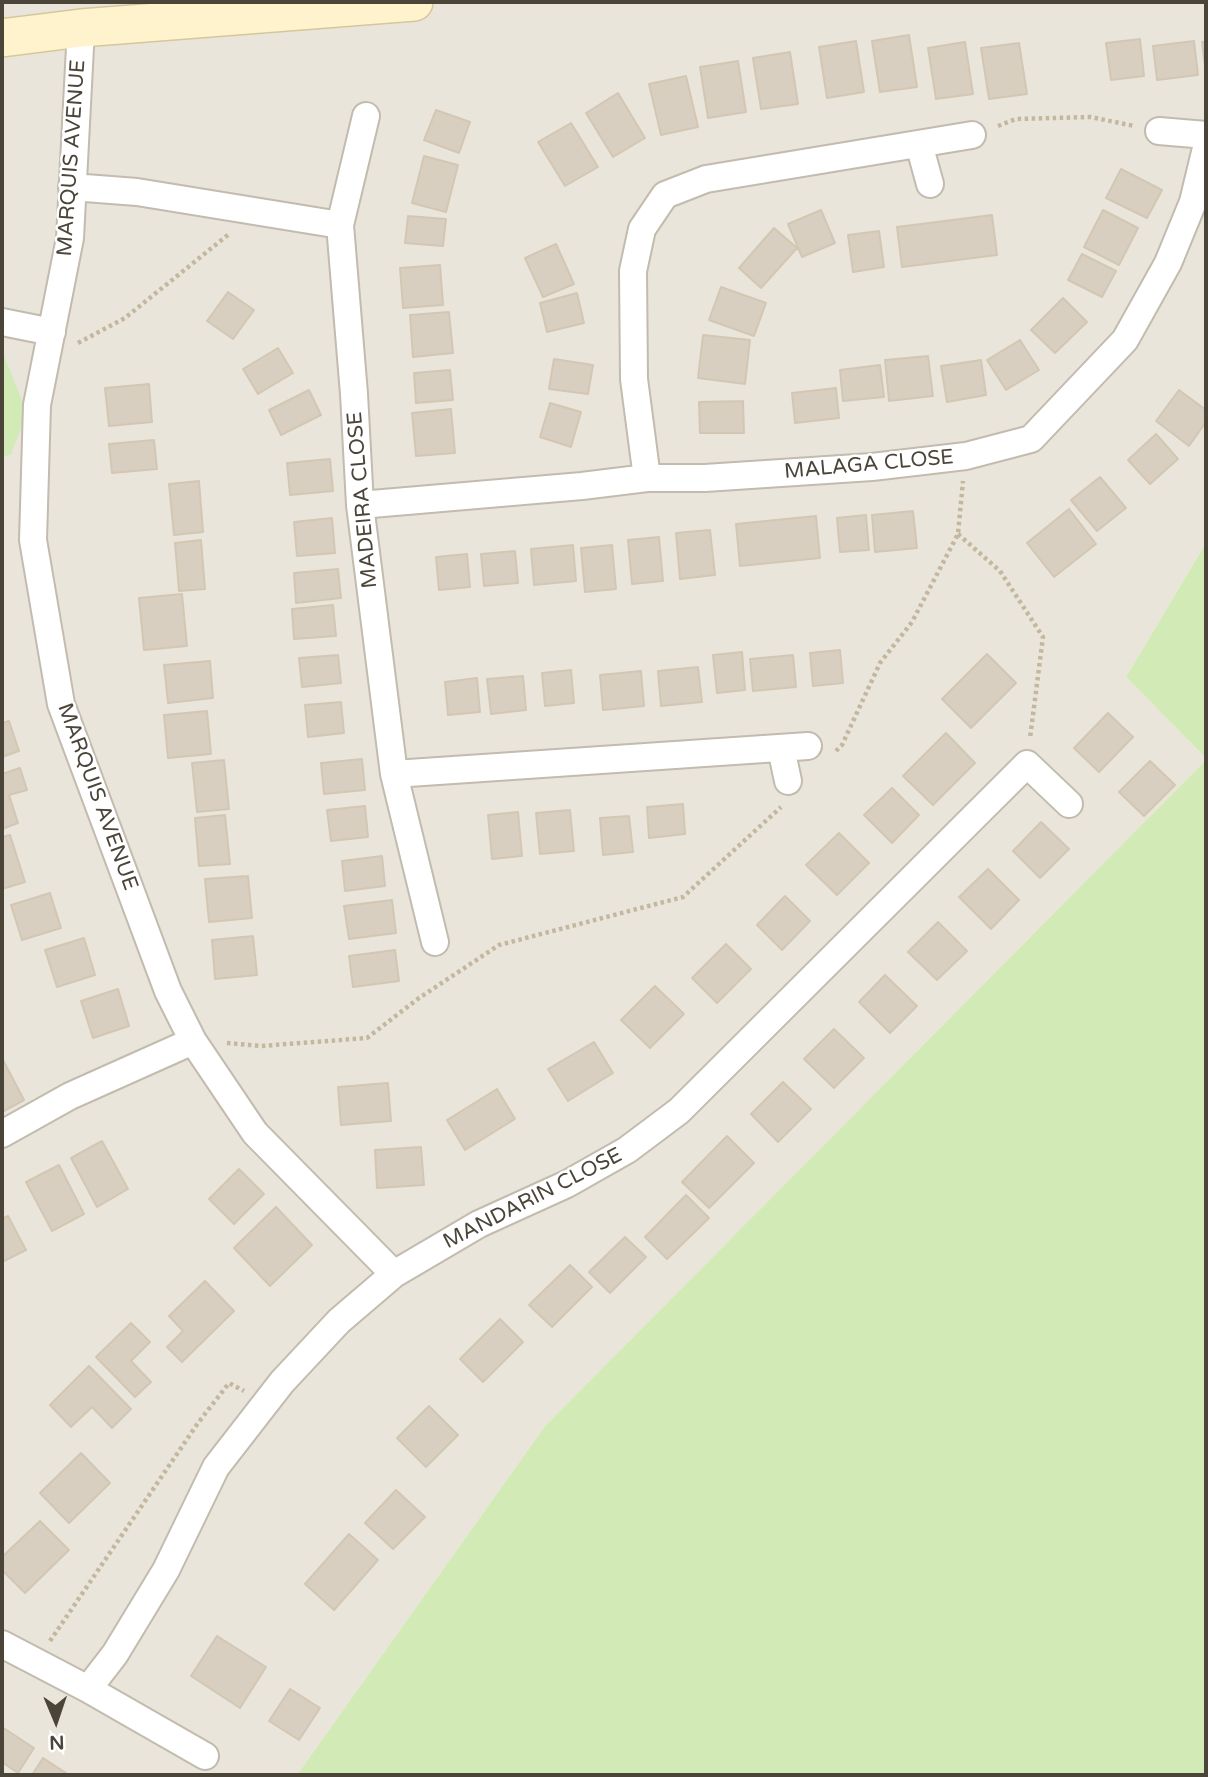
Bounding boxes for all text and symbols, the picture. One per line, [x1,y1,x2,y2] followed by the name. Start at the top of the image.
[53,59,91,257] street label: MARQUIS AVENUE
[343,411,383,589] street label: MADEIRA CLOSE
[783,445,955,485] street label: MALAGA CLOSE
[51,700,143,894] street label: MARQUIS AVENUE
[439,1143,627,1255] street label: MANDARIN CLOSE
[21,1686,91,1756] north arrow
[49,1731,65,1753] text: N

